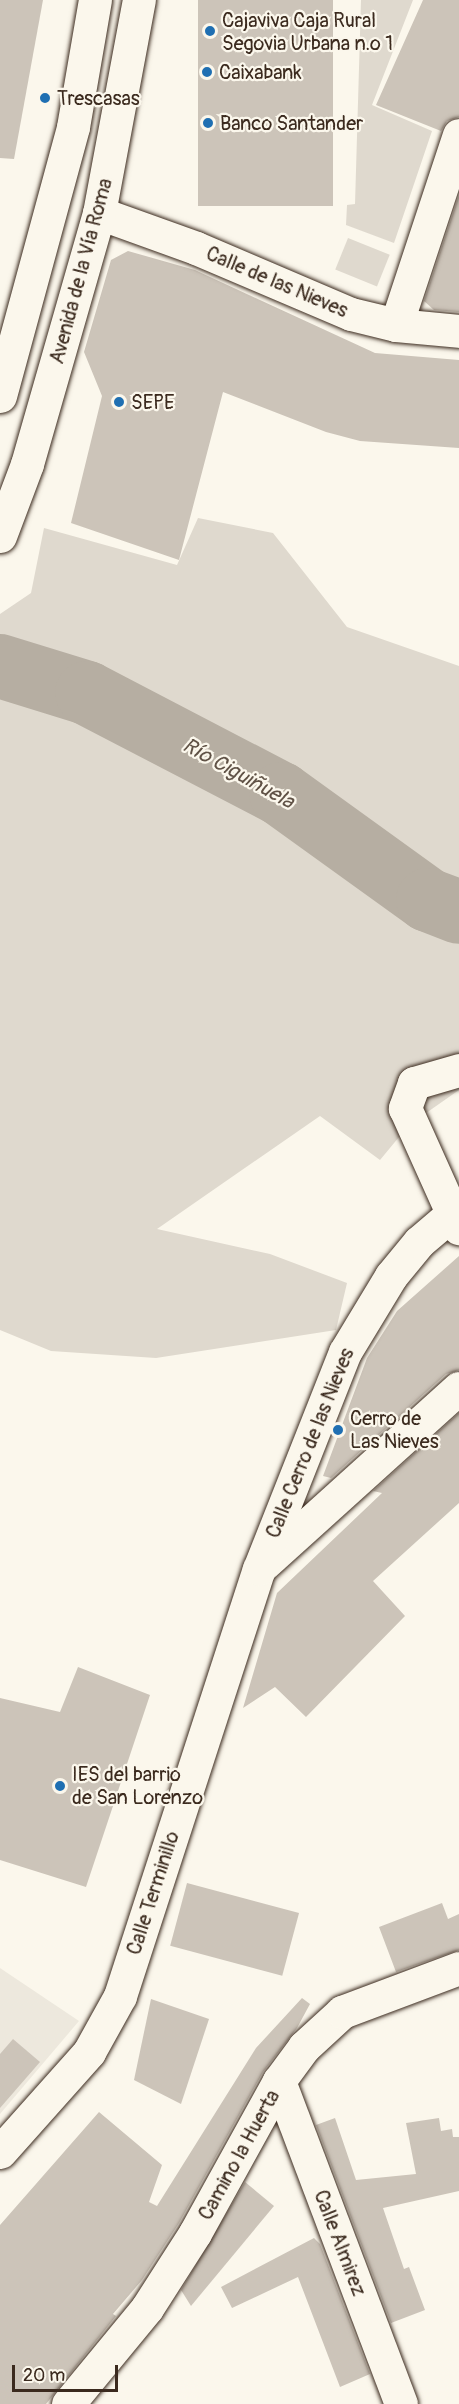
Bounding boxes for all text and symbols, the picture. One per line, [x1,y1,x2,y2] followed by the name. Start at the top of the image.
[222,8,393,55] place label: Cajaviva Caja Rural Segovia Urbana n.º 1
[203,24,217,38] marker: Cajaviva Caja Rural Segovia Urbana n.º 1
[219,60,302,84] place label: Caixabank
[200,65,214,79] marker: Caixabank
[57,86,140,110] place label: Trescasas
[38,91,52,105] marker: Trescasas
[220,111,363,135] place label: Banco Santander
[201,116,215,130] marker: Banco Santander
[45,176,117,366] street label: Avenida de la Vía Roma
[203,241,351,323] street label: Calle de las Nieves
[131,390,174,414] place label: SEPE
[112,395,126,409] marker: SEPE
[178,733,298,815] water label: Río Ciguiñuela
[261,1344,359,1542] street label: Calle Cerro de las Nieves
[350,1406,439,1453] place label: Cerro de Las Nieves
[331,1423,345,1437] marker: Cerro de Las Nieves
[72,1762,203,1809] place label: IES del barrio de San Lorenzo
[53,1779,67,1793] marker: IES del barrio de San Lorenzo
[122,1828,184,1958] street label: Calle Terminillo
[193,2086,285,2224] street label: Camino la Huerta
[309,2187,371,2299] street label: Calle Almirez
[15,2353,122,2391] scale bar
[23,2364,65,2387] text: 20 m

